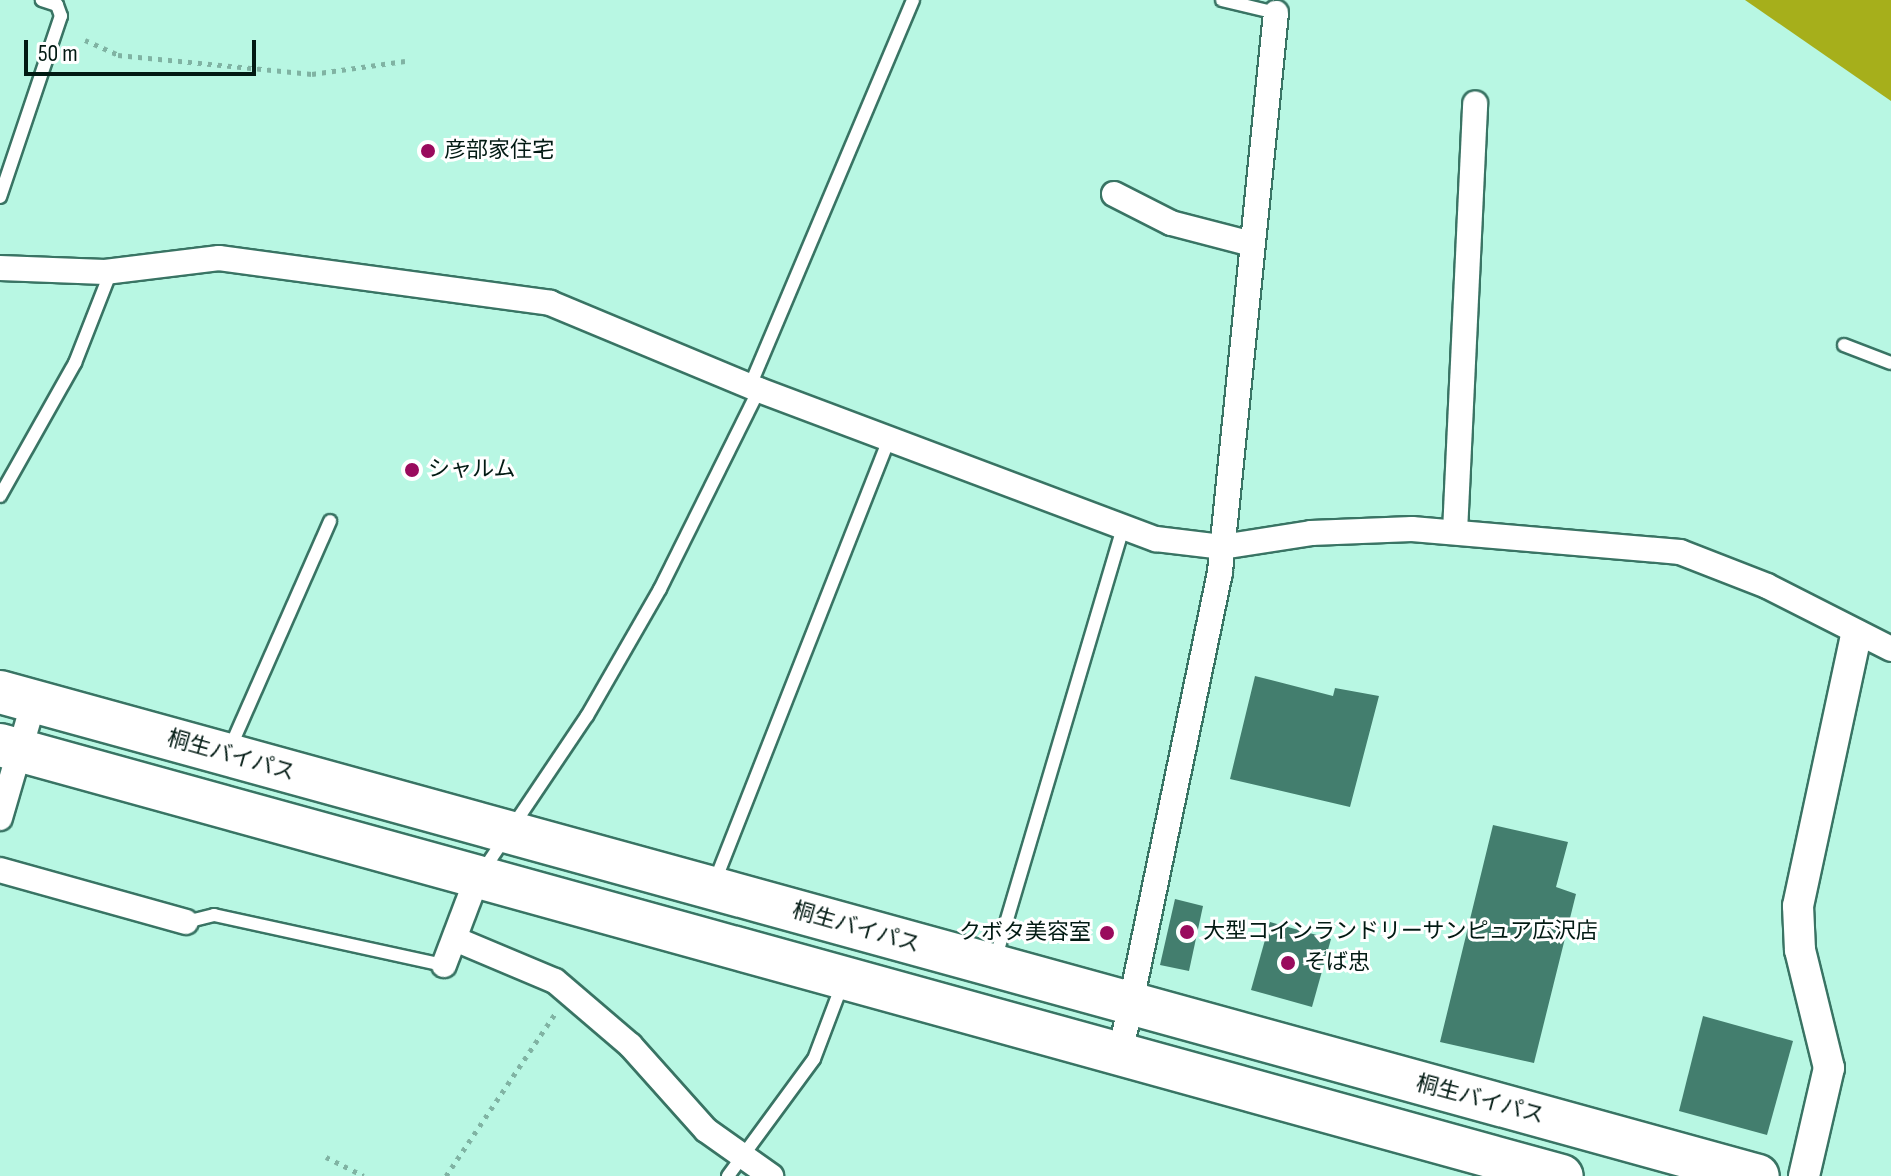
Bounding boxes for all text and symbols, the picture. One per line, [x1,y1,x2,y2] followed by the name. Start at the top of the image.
[28,24,260,74] scale bar
[38,39,78,68] text: 50 m
[444,138,554,164] place label: 彦部家住宅
[419,142,437,160] marker: 彦部家住宅
[428,457,516,483] place label: シャルム
[403,461,421,479] marker: シャルム
[164,725,298,787] street label: 桐生バイパス
[789,897,923,959] street label: 桐生バイパス
[1203,919,1599,945] place label: 大型コインランドリーサンピュア広沢店
[959,920,1091,946] place label: クボタ美容室
[1178,923,1196,941] marker: 大型コインランドリーサンピュア広沢店
[1098,924,1116,942] marker: クボタ美容室
[1304,950,1370,976] place label: そば忠
[1279,954,1297,972] marker: そば忠
[1413,1070,1547,1130] street label: 桐生バイパス

